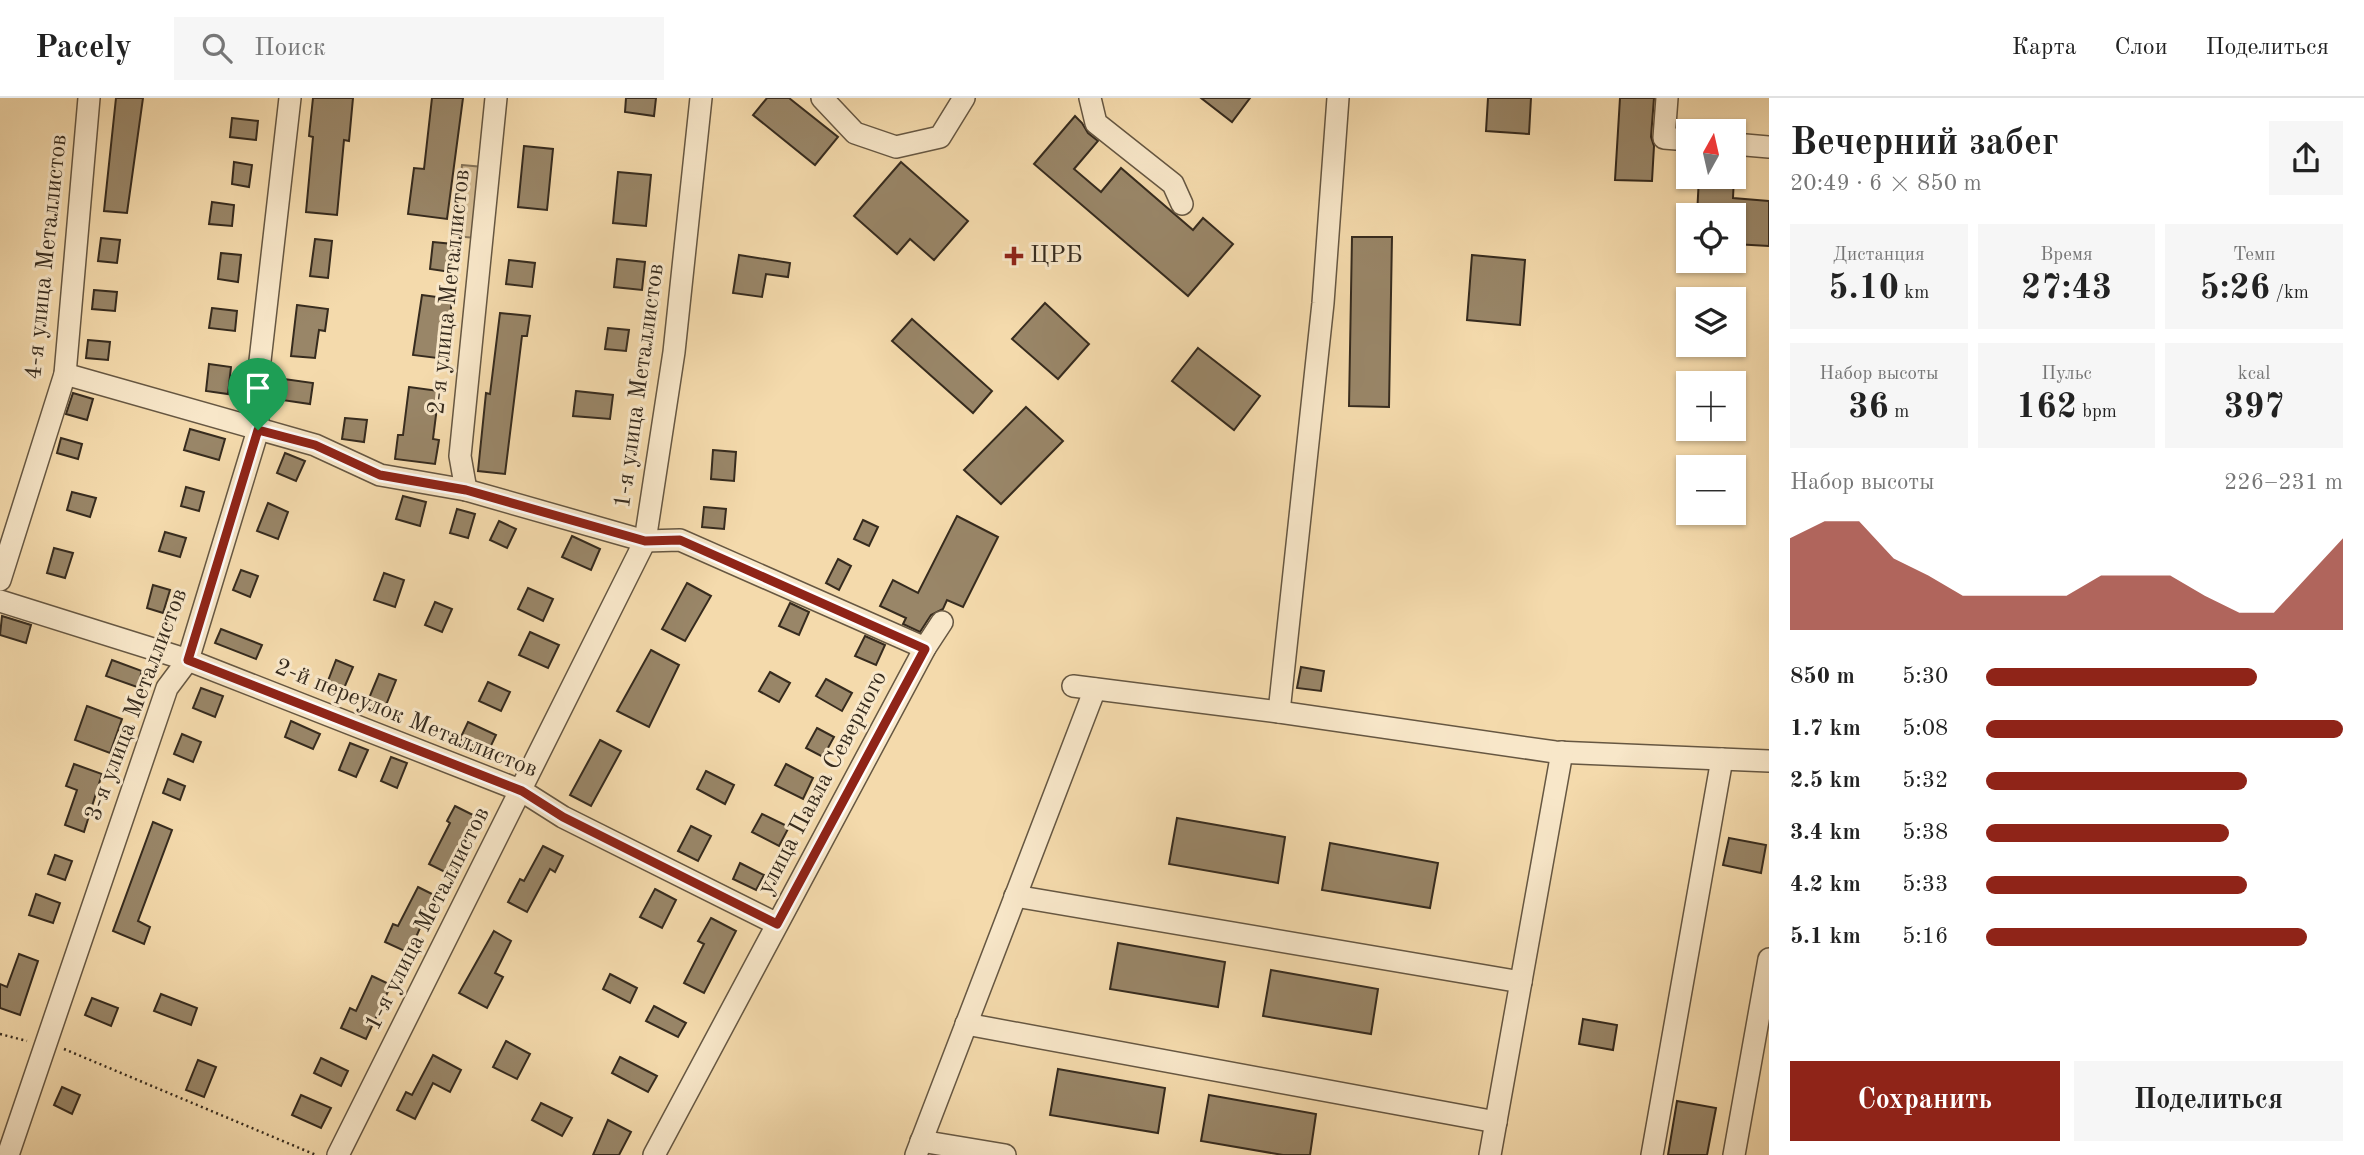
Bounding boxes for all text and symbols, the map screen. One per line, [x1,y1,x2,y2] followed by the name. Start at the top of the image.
[174,17,664,80] search box
[198,29,236,67] icon: search
[35,32,132,65] text: Pacely
[254,35,326,61] text: Поиск
[2012,36,2077,60] text: Карта
[2115,36,2168,60] text: Слои
[2206,36,2329,60] text: Поделиться
[1676,119,1746,189] north arrow
[1676,119,1746,525] map controls
[2269,121,2343,195] button: share
[1790,125,2059,163] text: Вечерний забег
[22,133,72,381] street label: 4-я улица Металлистов
[425,168,475,416] street label: 2-я улица Металлистов
[1790,172,1982,195] text: 20:49 · 6 × 850 m
[1676,203,1746,273] button: locate
[1030,244,1083,268] place label: ЦРБ
[1004,246,1024,266] marker: ЦРБ
[1833,246,1925,265] text: Дистанция
[2040,246,2093,265] text: Время
[2233,246,2275,265] text: Темп
[611,262,669,510] street label: 1-я улица Металлистов
[1828,271,1899,306] text: 5.10
[2021,271,2112,306] text: 27:43
[2199,271,2270,306] text: 5:26
[1899,284,1929,303] text: km
[2270,284,2309,303] text: /km
[1676,287,1746,357] button: layers
[228,358,288,430] pin
[1819,365,1938,384] text: Набор высоты
[2041,365,2092,384] text: Пульс
[2238,365,2271,384] text: kcal
[239,369,277,407] icon: arrive
[1676,371,1746,441] button: +
[1848,390,1889,425] text: 36
[2016,390,2077,425] text: 162
[2224,390,2285,425] text: 397
[1889,403,1909,422] text: m
[2077,403,2117,422] text: bpm
[1676,455,1746,525] button: −
[1790,471,1934,494] text: Набор высоты
[2224,471,2343,494] text: 226–231 m
[82,586,192,824] street label: 3-я улица Металлистов
[271,655,541,783] street label: 2-й переулок Металлистов
[1790,665,1855,688] text: 850 m
[1902,665,1948,688] text: 5:30
[754,667,892,899] street label: улица Павла Северного
[1790,717,1861,740] text: 1.7 km
[1902,717,1948,740] text: 5:08
[1790,769,1861,792] text: 2.5 km
[1902,769,1948,792] text: 5:32
[361,804,495,1034] street label: 1-я улица Металлистов
[1790,821,1861,844] text: 3.4 km
[1902,821,1948,844] text: 5:38
[1790,873,1861,896] text: 4.2 km
[1902,873,1948,896] text: 5:33
[1790,925,1861,948] text: 5.1 km
[1902,925,1948,948] text: 5:16
[1790,1061,2060,1141] button: Сохранить
[2074,1061,2343,1141] button: Поделиться

